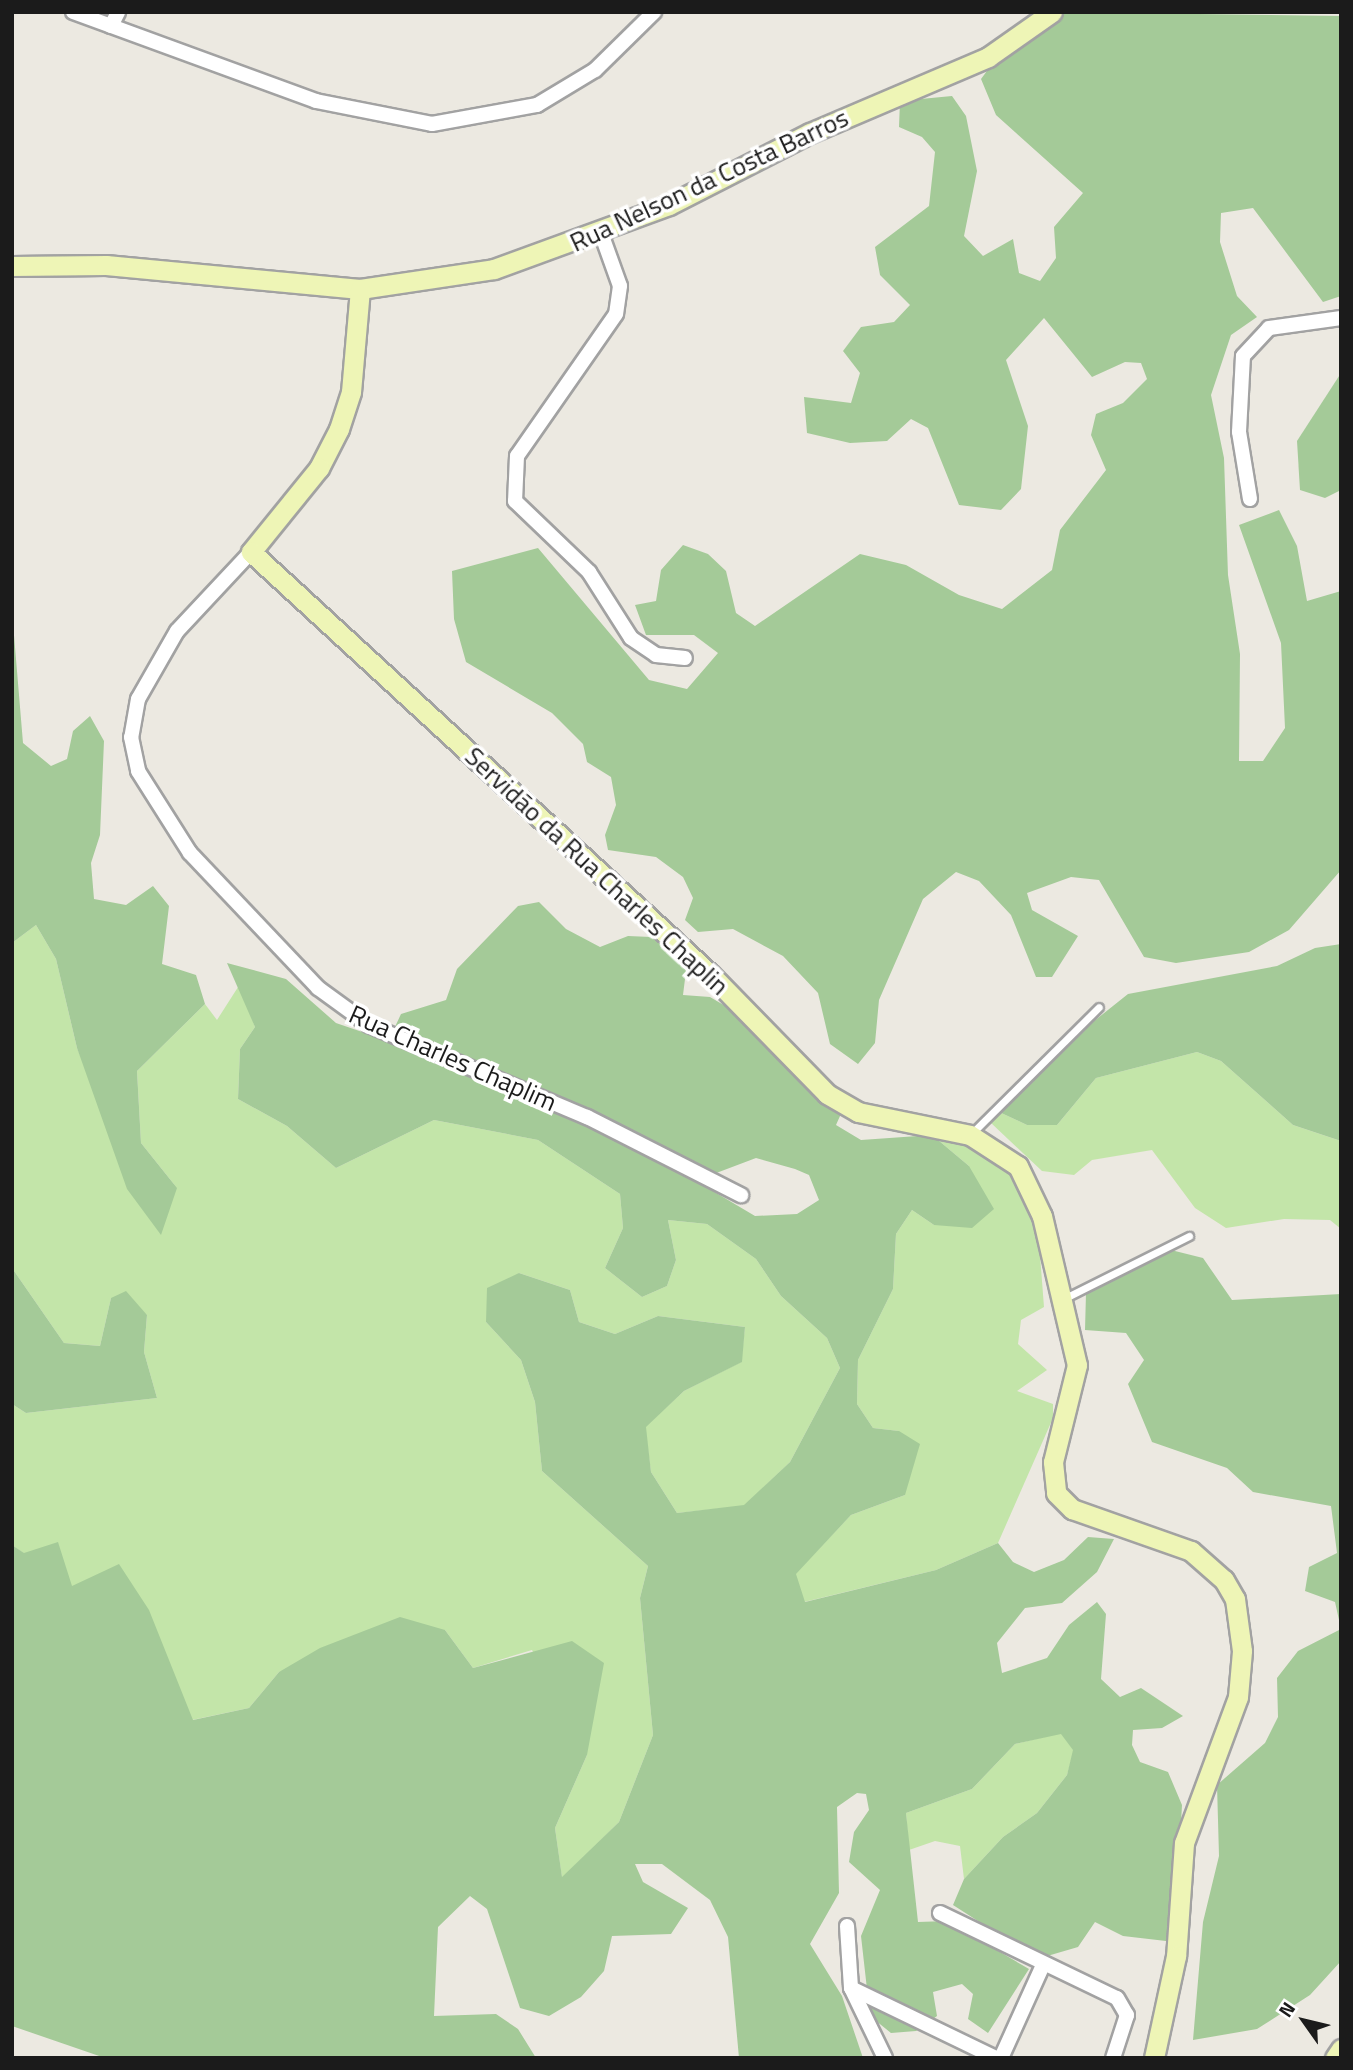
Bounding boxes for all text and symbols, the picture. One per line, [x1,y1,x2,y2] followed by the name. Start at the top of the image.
[565,102,853,258] street label: Rua Nelson da Costa Barros
[459,741,735,1001] street label: Servidão da Rua Charles Chaplin
[344,998,562,1118] street label: Rua Charles Chaplim
[1269,1986,1339,2056] north arrow
[1270,1995,1302,2023] text: N

